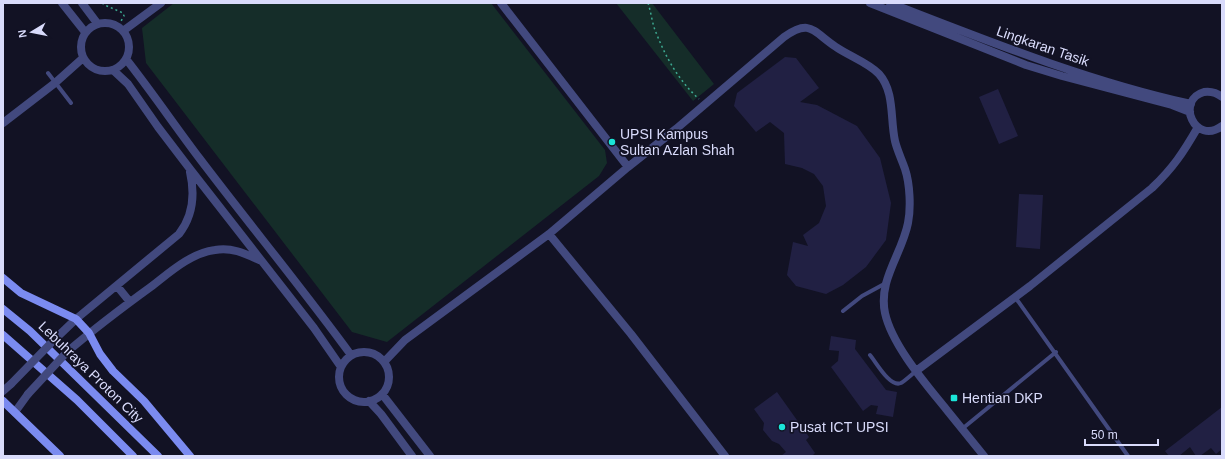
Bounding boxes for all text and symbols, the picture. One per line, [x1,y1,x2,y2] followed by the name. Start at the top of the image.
[12,12,52,52] north arrow
[995,23,1092,70] street label: Lingkaran Tasik
[16,29,29,39] text: N
[620,126,734,158] place label: UPSI Kampus Sultan Azlan Shah
[607,137,617,147] marker: UPSI Kampus Sultan Azlan Shah
[35,318,147,426] street label: Lebuhraya Proton City
[962,390,1043,406] place label: Hentian DKP
[949,393,959,403] marker: Hentian DKP
[790,419,889,435] place label: Pusat ICT UPSI
[1085,421,1158,447] scale bar
[777,422,787,432] marker: Pusat ICT UPSI
[1091,428,1118,442] text: 50 m

